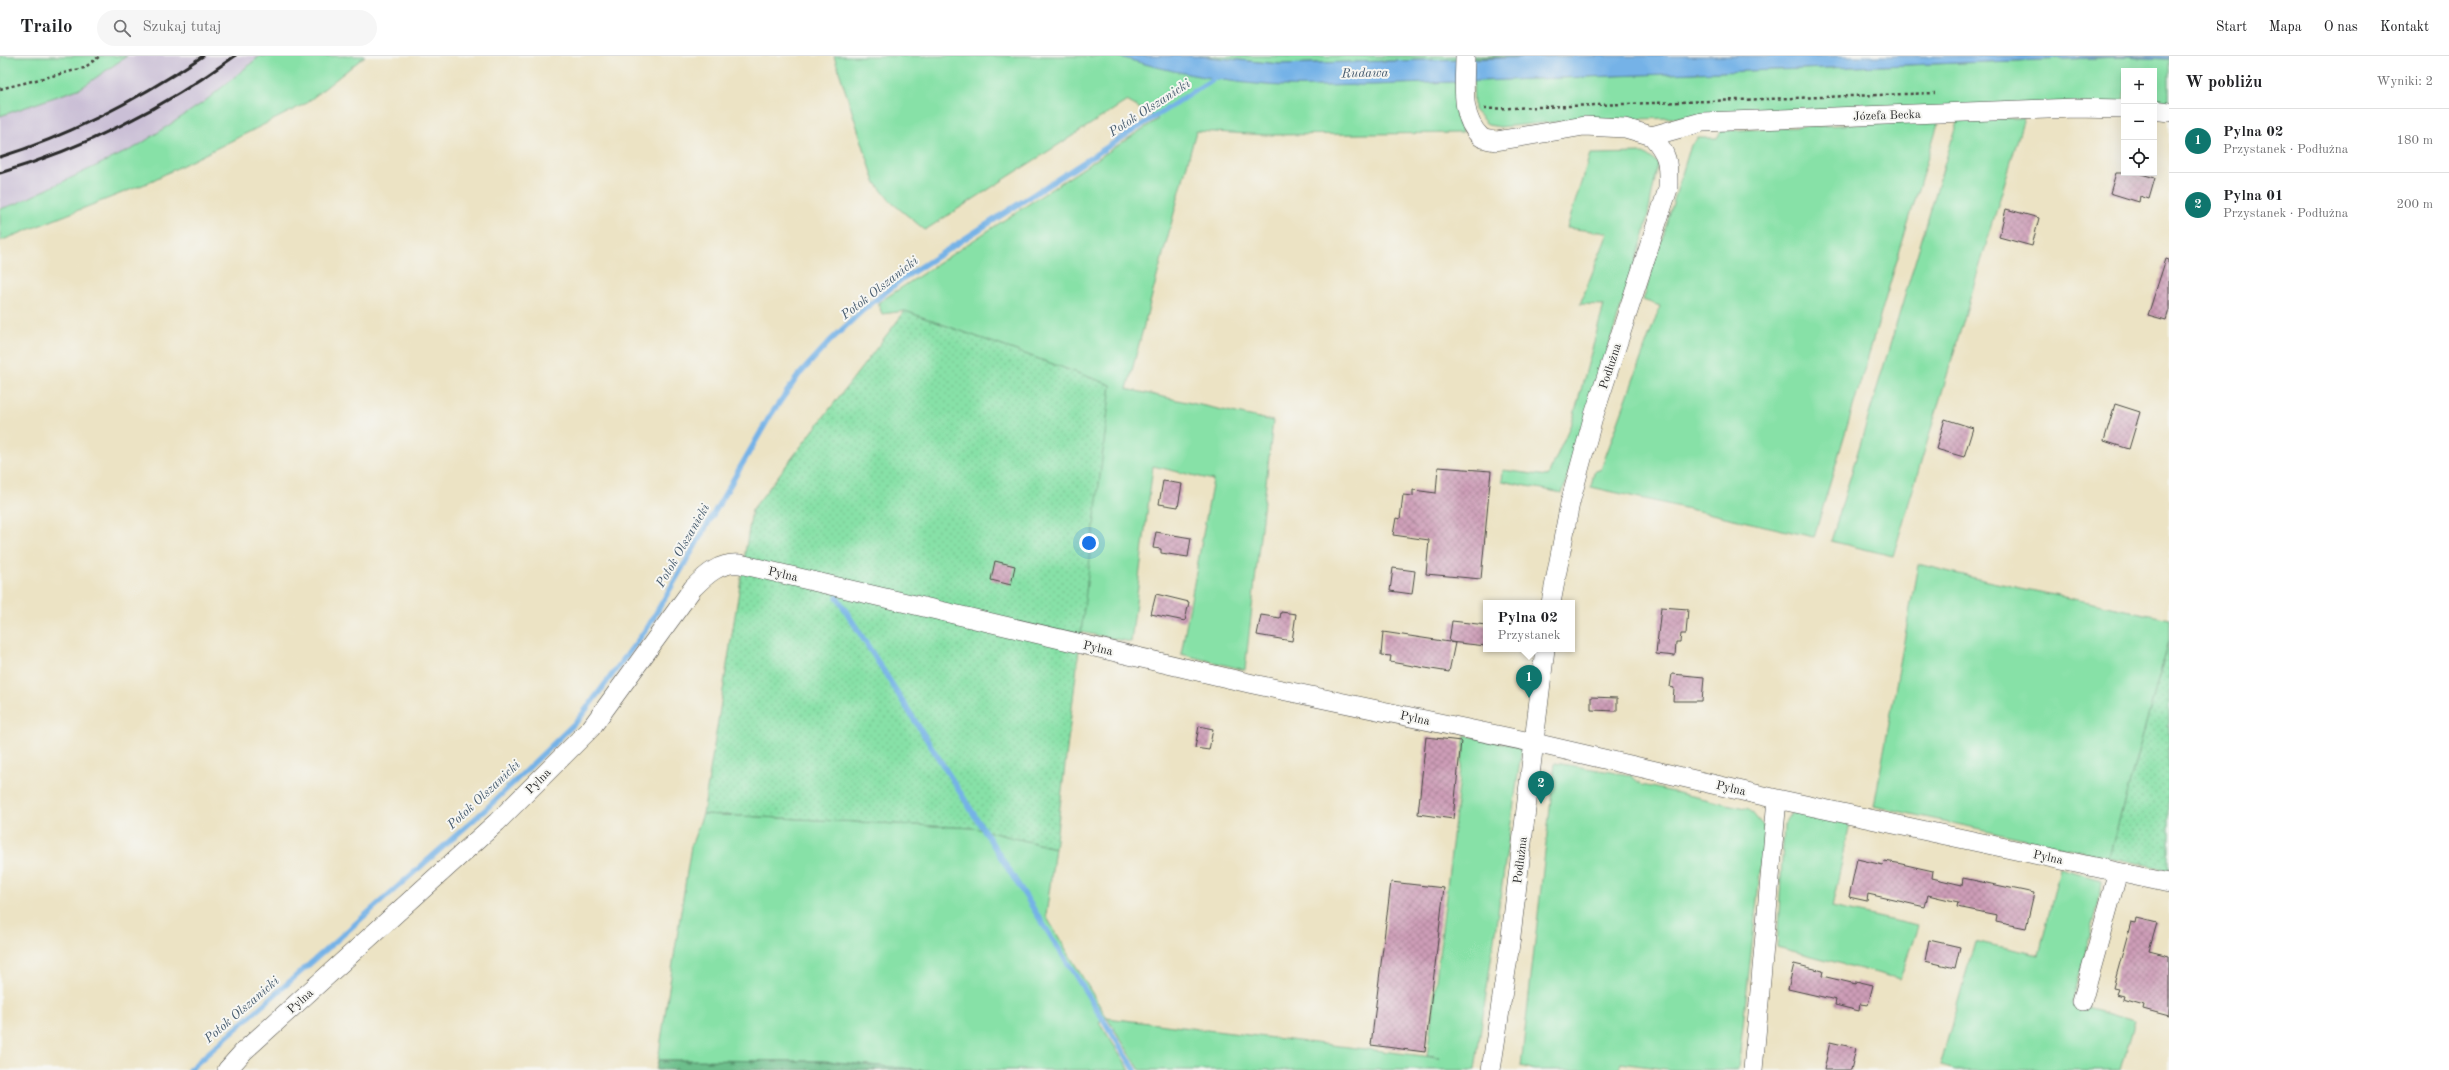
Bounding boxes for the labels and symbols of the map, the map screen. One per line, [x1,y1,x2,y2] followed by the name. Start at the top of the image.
[1340,67,1389,80] water label: Rudawa
[1106,77,1193,140] water label: Potok Olszanicki
[1853,109,1921,123] street label: Józefa Becka
[838,254,921,323] water label: Potok Olszanicki
[1598,342,1624,391] street label: Podłużna
[654,501,713,591] water label: Potok Olszanicki
[1079,533,1099,553] your location
[767,566,799,584] street label: Pylna
[1082,640,1114,658] street label: Pylna
[1516,665,1542,698] pin: 1
[1399,710,1431,728] street label: Pylna
[445,758,523,833] water label: Potok Olszanicki
[524,767,554,797] street label: Pylna
[1528,771,1554,804] pin: 2
[1715,780,1747,798] street label: Pylna
[1512,836,1530,884] street label: Podłużna
[2032,849,2064,867] street label: Pylna
[202,974,282,1046] water label: Potok Olszanicki
[285,987,316,1016] street label: Pylna

